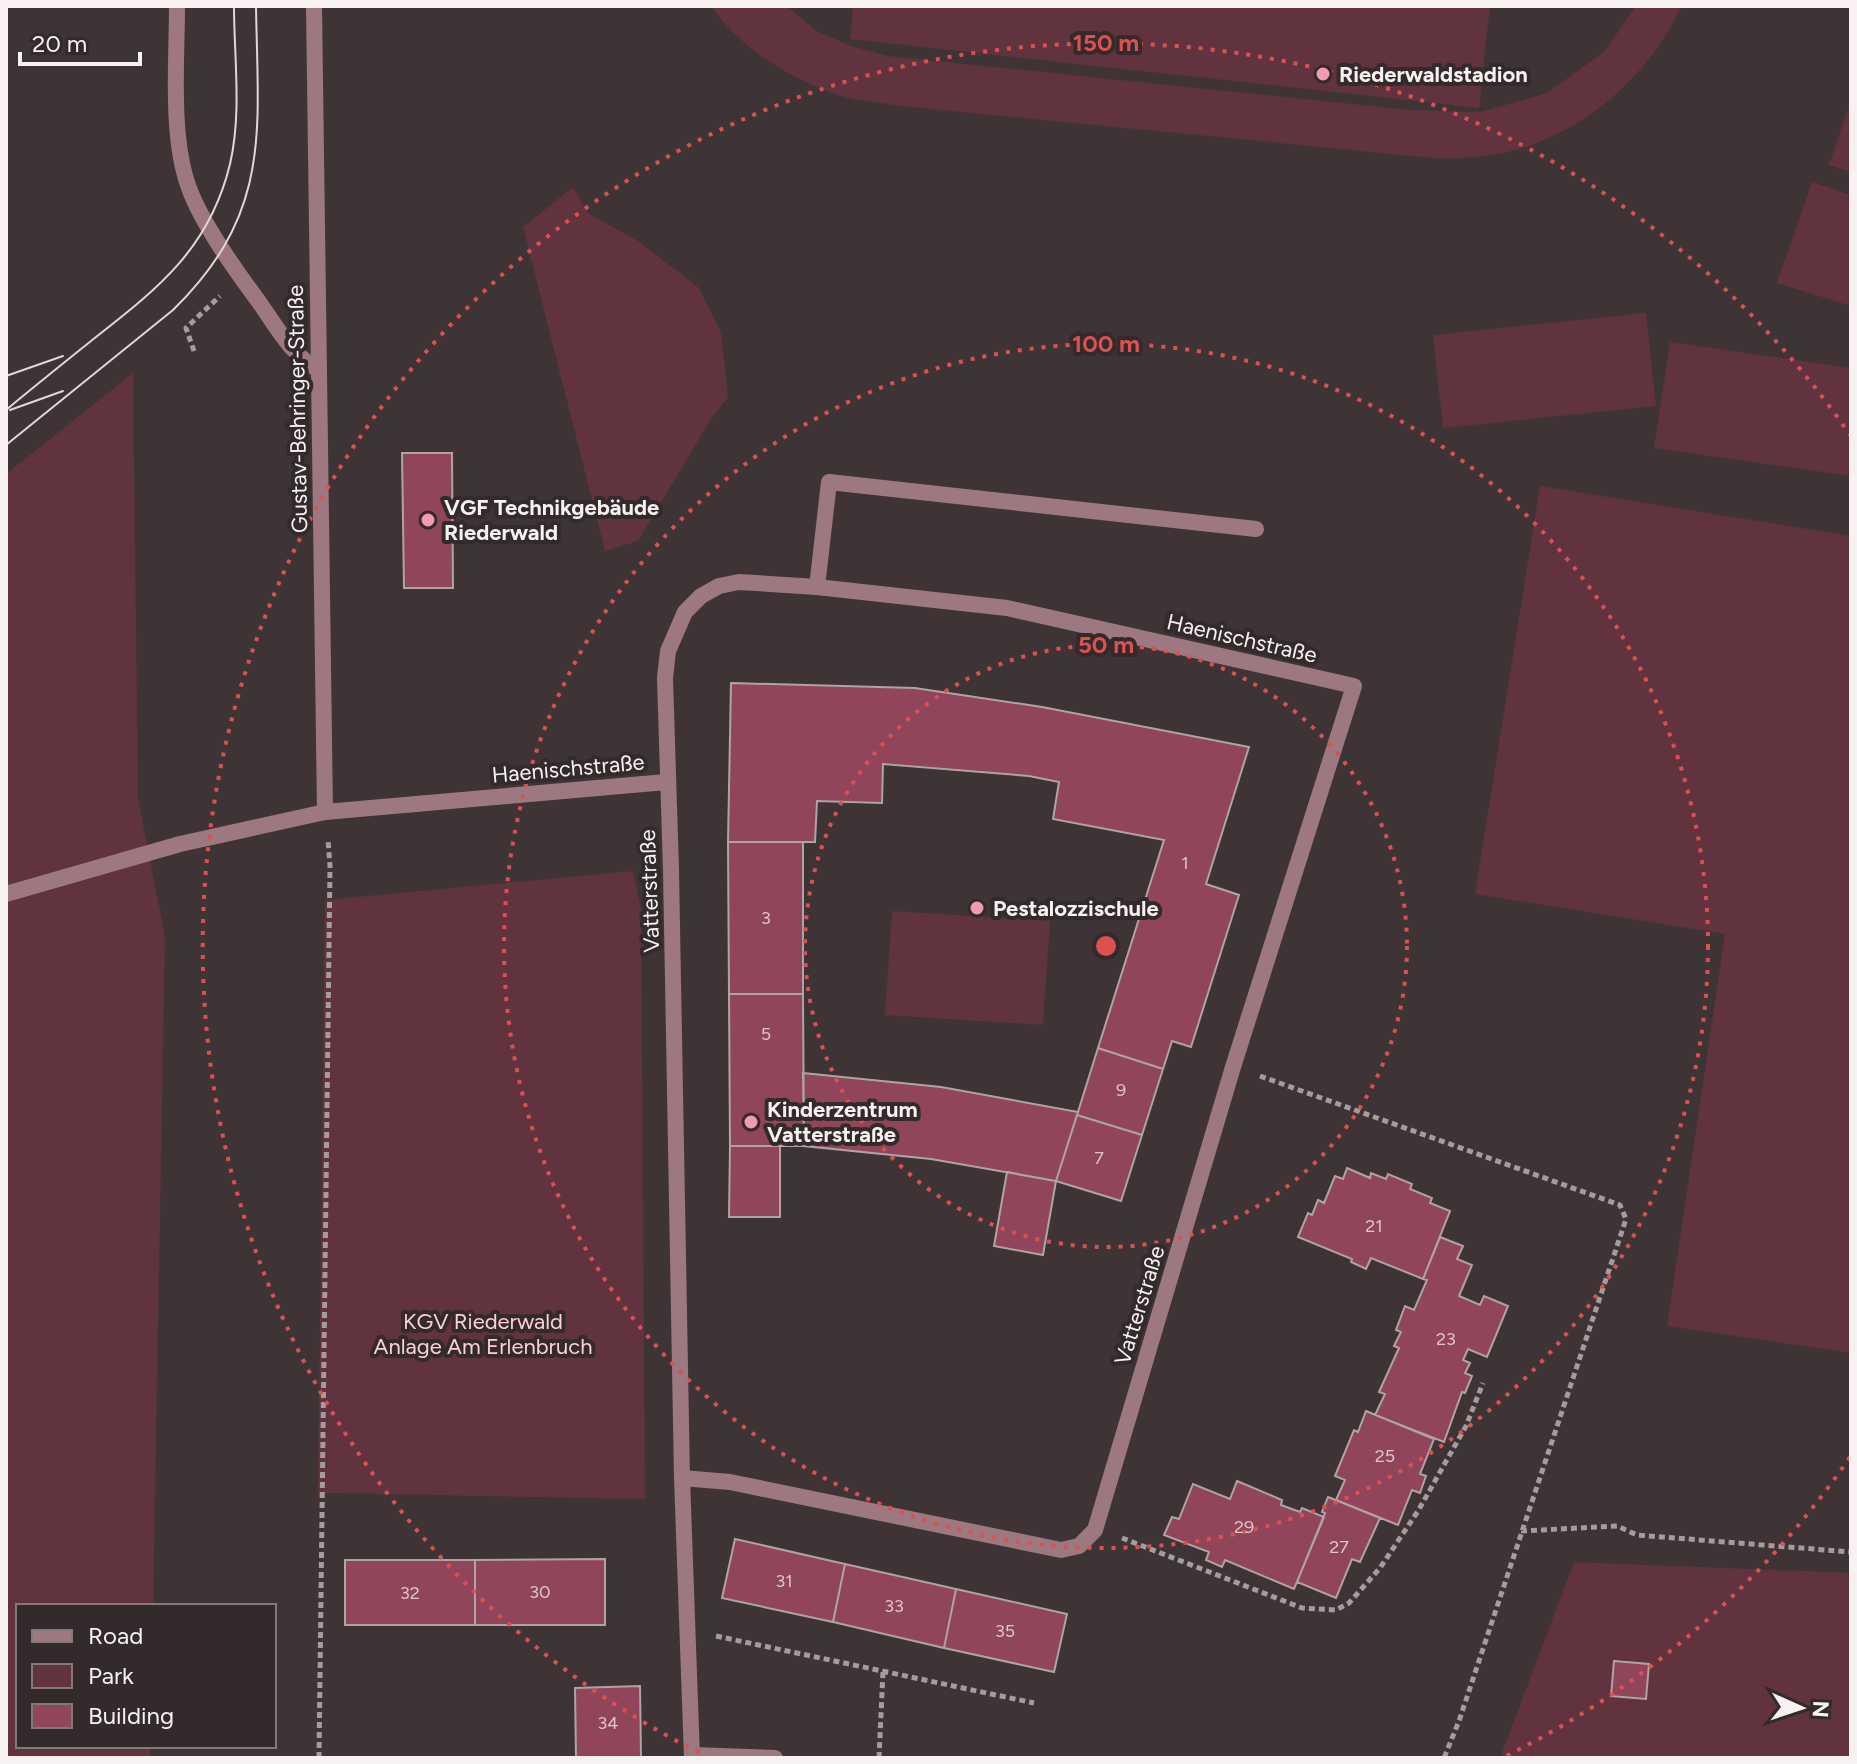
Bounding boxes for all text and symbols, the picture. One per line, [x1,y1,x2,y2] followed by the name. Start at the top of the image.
[20,16,140,66] scale bar
[1073,28,1139,57] text: 150 m
[32,29,87,58] text: 20 m
[1339,61,1528,88] place label: Riederwaldstadion
[1314,65,1332,83] marker: Riederwaldstadion
[282,285,313,533] street label: Gustav-Behringer-Straße
[1072,329,1140,358] text: 100 m
[444,494,659,546] place label: VGF Technikgebäude Riederwald
[419,511,437,529] marker: VGF Technikgebäude Riederwald
[1164,608,1320,669] street label: Haenischstraße
[1078,630,1134,659] text: 50 m
[491,748,646,789] street label: Haenischstraße
[634,829,665,953] street label: Vatterstraße
[1181,852,1189,874] house number: 1
[993,895,1159,922] place label: Pestalozzischule
[968,899,986,917] marker: Pestalozzischule
[761,907,771,929] house number: 3
[1092,932,1120,960] centre of rings
[761,1023,771,1045] house number: 5
[1116,1079,1126,1101] house number: 9
[767,1096,918,1148] place label: Kinderzentrum Vatterstraße
[742,1113,760,1131] marker: Kinderzentrum Vatterstraße
[1094,1147,1104,1169] house number: 7
[1365,1215,1383,1237] house number: 21
[1109,1242,1170,1368] street label: Vatterstraße
[373,1308,593,1360] park label: KGV Riederwald Anlage Am Erlenbruch
[1436,1328,1456,1350] house number: 23
[1375,1445,1395,1467] house number: 25
[1234,1516,1254,1538] house number: 29
[1329,1536,1349,1558] house number: 27
[775,1570,793,1592] house number: 31
[529,1581,551,1603] house number: 30
[400,1582,420,1604] house number: 32
[884,1595,904,1617] house number: 33
[16,1604,276,1748] legend
[995,1620,1015,1642] house number: 35
[88,1621,143,1650] text: Road
[88,1661,134,1690] text: Park
[1761,1668,1841,1748] north arrow
[1807,1700,1834,1718] text: N
[88,1701,174,1730] text: Building
[598,1712,618,1734] house number: 34

